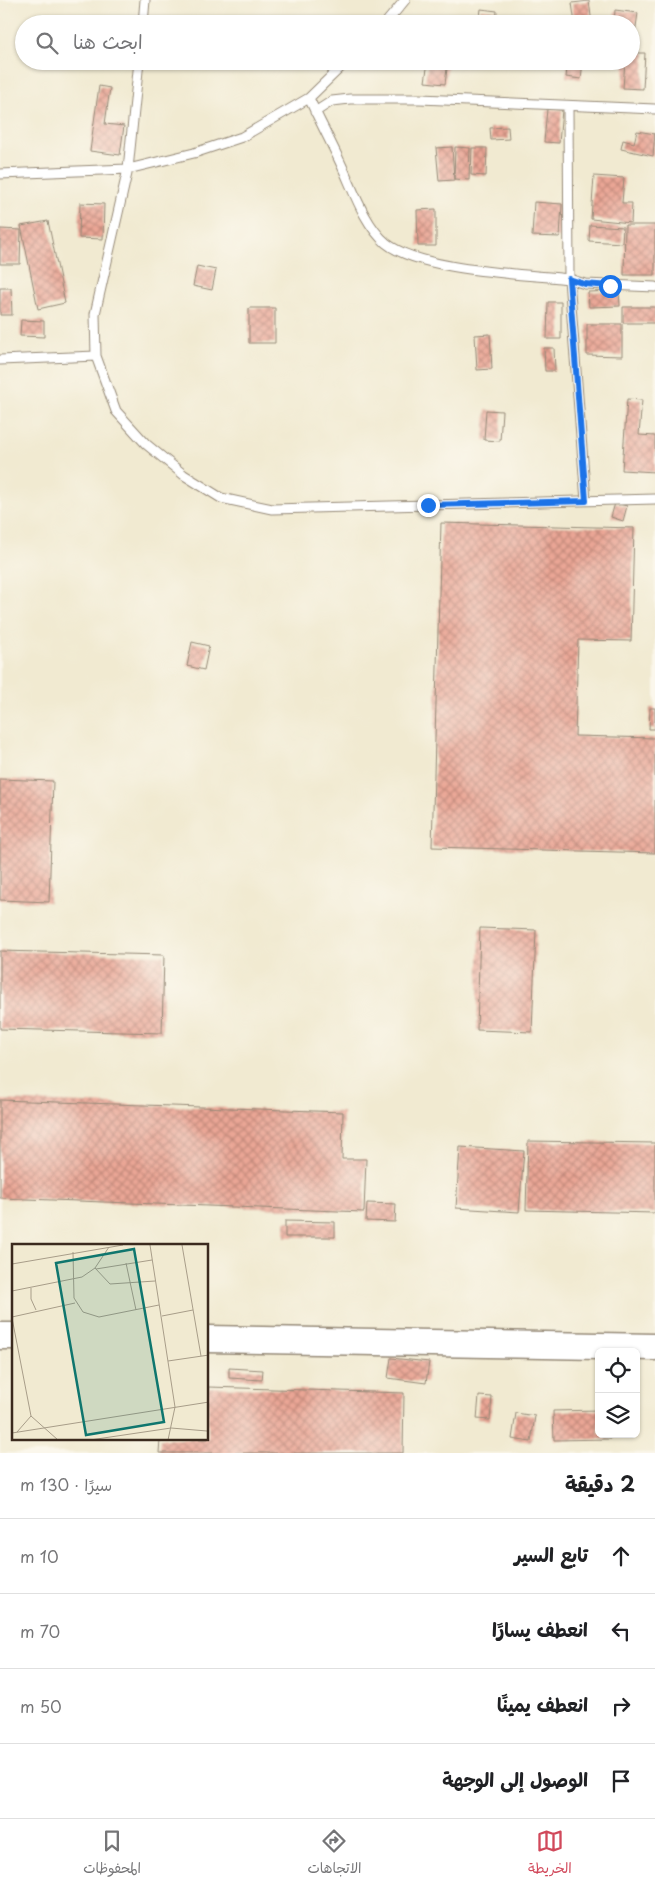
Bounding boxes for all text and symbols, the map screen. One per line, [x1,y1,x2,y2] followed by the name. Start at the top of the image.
[15,15,640,70] search box
[73,27,143,55] text: ابحث هنا
[33,29,61,57] icon: search
[599,275,622,298] route start
[417,494,440,517] route end
[12,1244,209,1440] inset map
[595,1348,640,1438] map controls
[595,1348,640,1393] button: locate
[595,1393,640,1438] button: layers
[565,1467,635,1499] text: 2 دقيقة
[20,1472,112,1496] text: سيرًا · 130 m
[514,1540,588,1568] text: تابع السير
[607,1542,635,1570] icon: ahead
[20,1544,59,1568] text: 10 m
[492,1615,588,1643] text: انعطف يسارًا
[607,1617,635,1645] icon: left
[20,1619,60,1643] text: 70 m
[497,1690,588,1718] text: انعطف يمينًا
[607,1692,635,1720] icon: right
[20,1694,62,1718] text: 50 m
[442,1765,588,1793] text: الوصول إلى الوجهة
[607,1767,635,1795] icon: arrive
[83,1827,141,1881] tab: المحفوظات
[307,1827,362,1881] tab: الاتجاهات
[528,1827,572,1881] tab: الخريطة

